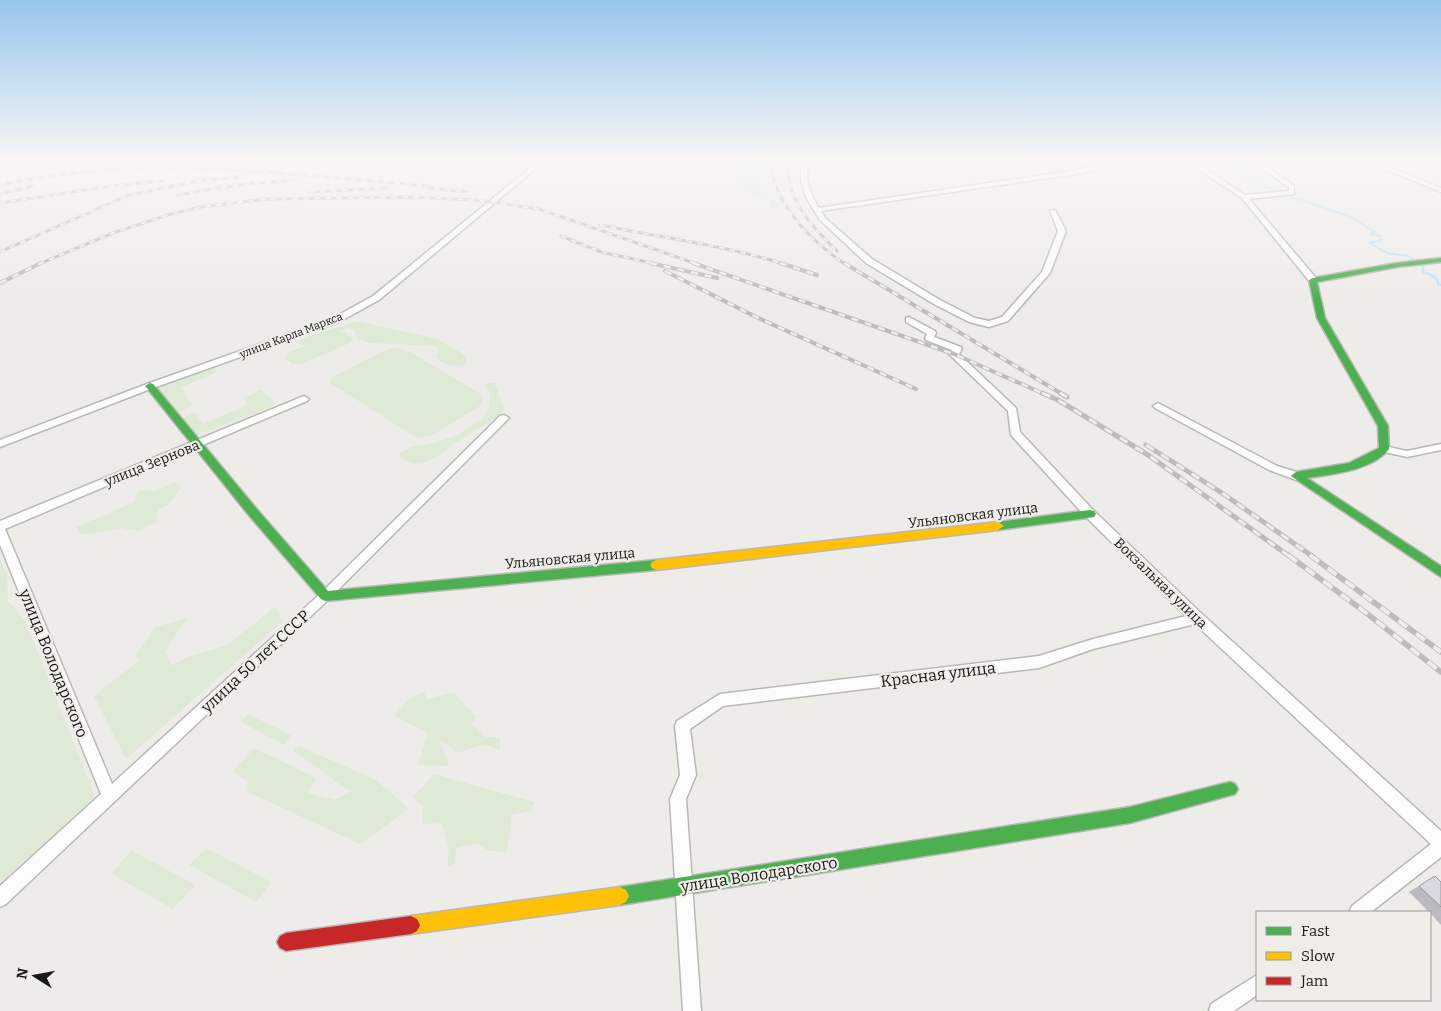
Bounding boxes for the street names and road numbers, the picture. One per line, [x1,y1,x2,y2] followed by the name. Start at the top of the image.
[237,310,344,361] street label: улица Карла Маркса
[101,437,202,491] street label: улица Зернова
[907,499,1039,532] street label: Ульяновская улица
[1110,534,1211,633] street label: Вокзальная улица
[504,544,636,573] street label: Ульяновская улица
[15,585,92,740] street label: улица Володарского
[196,606,314,717] street label: улица 50 лет СССР
[879,658,997,691] street label: Красная улица
[678,853,839,896] street label: улица Володарского

